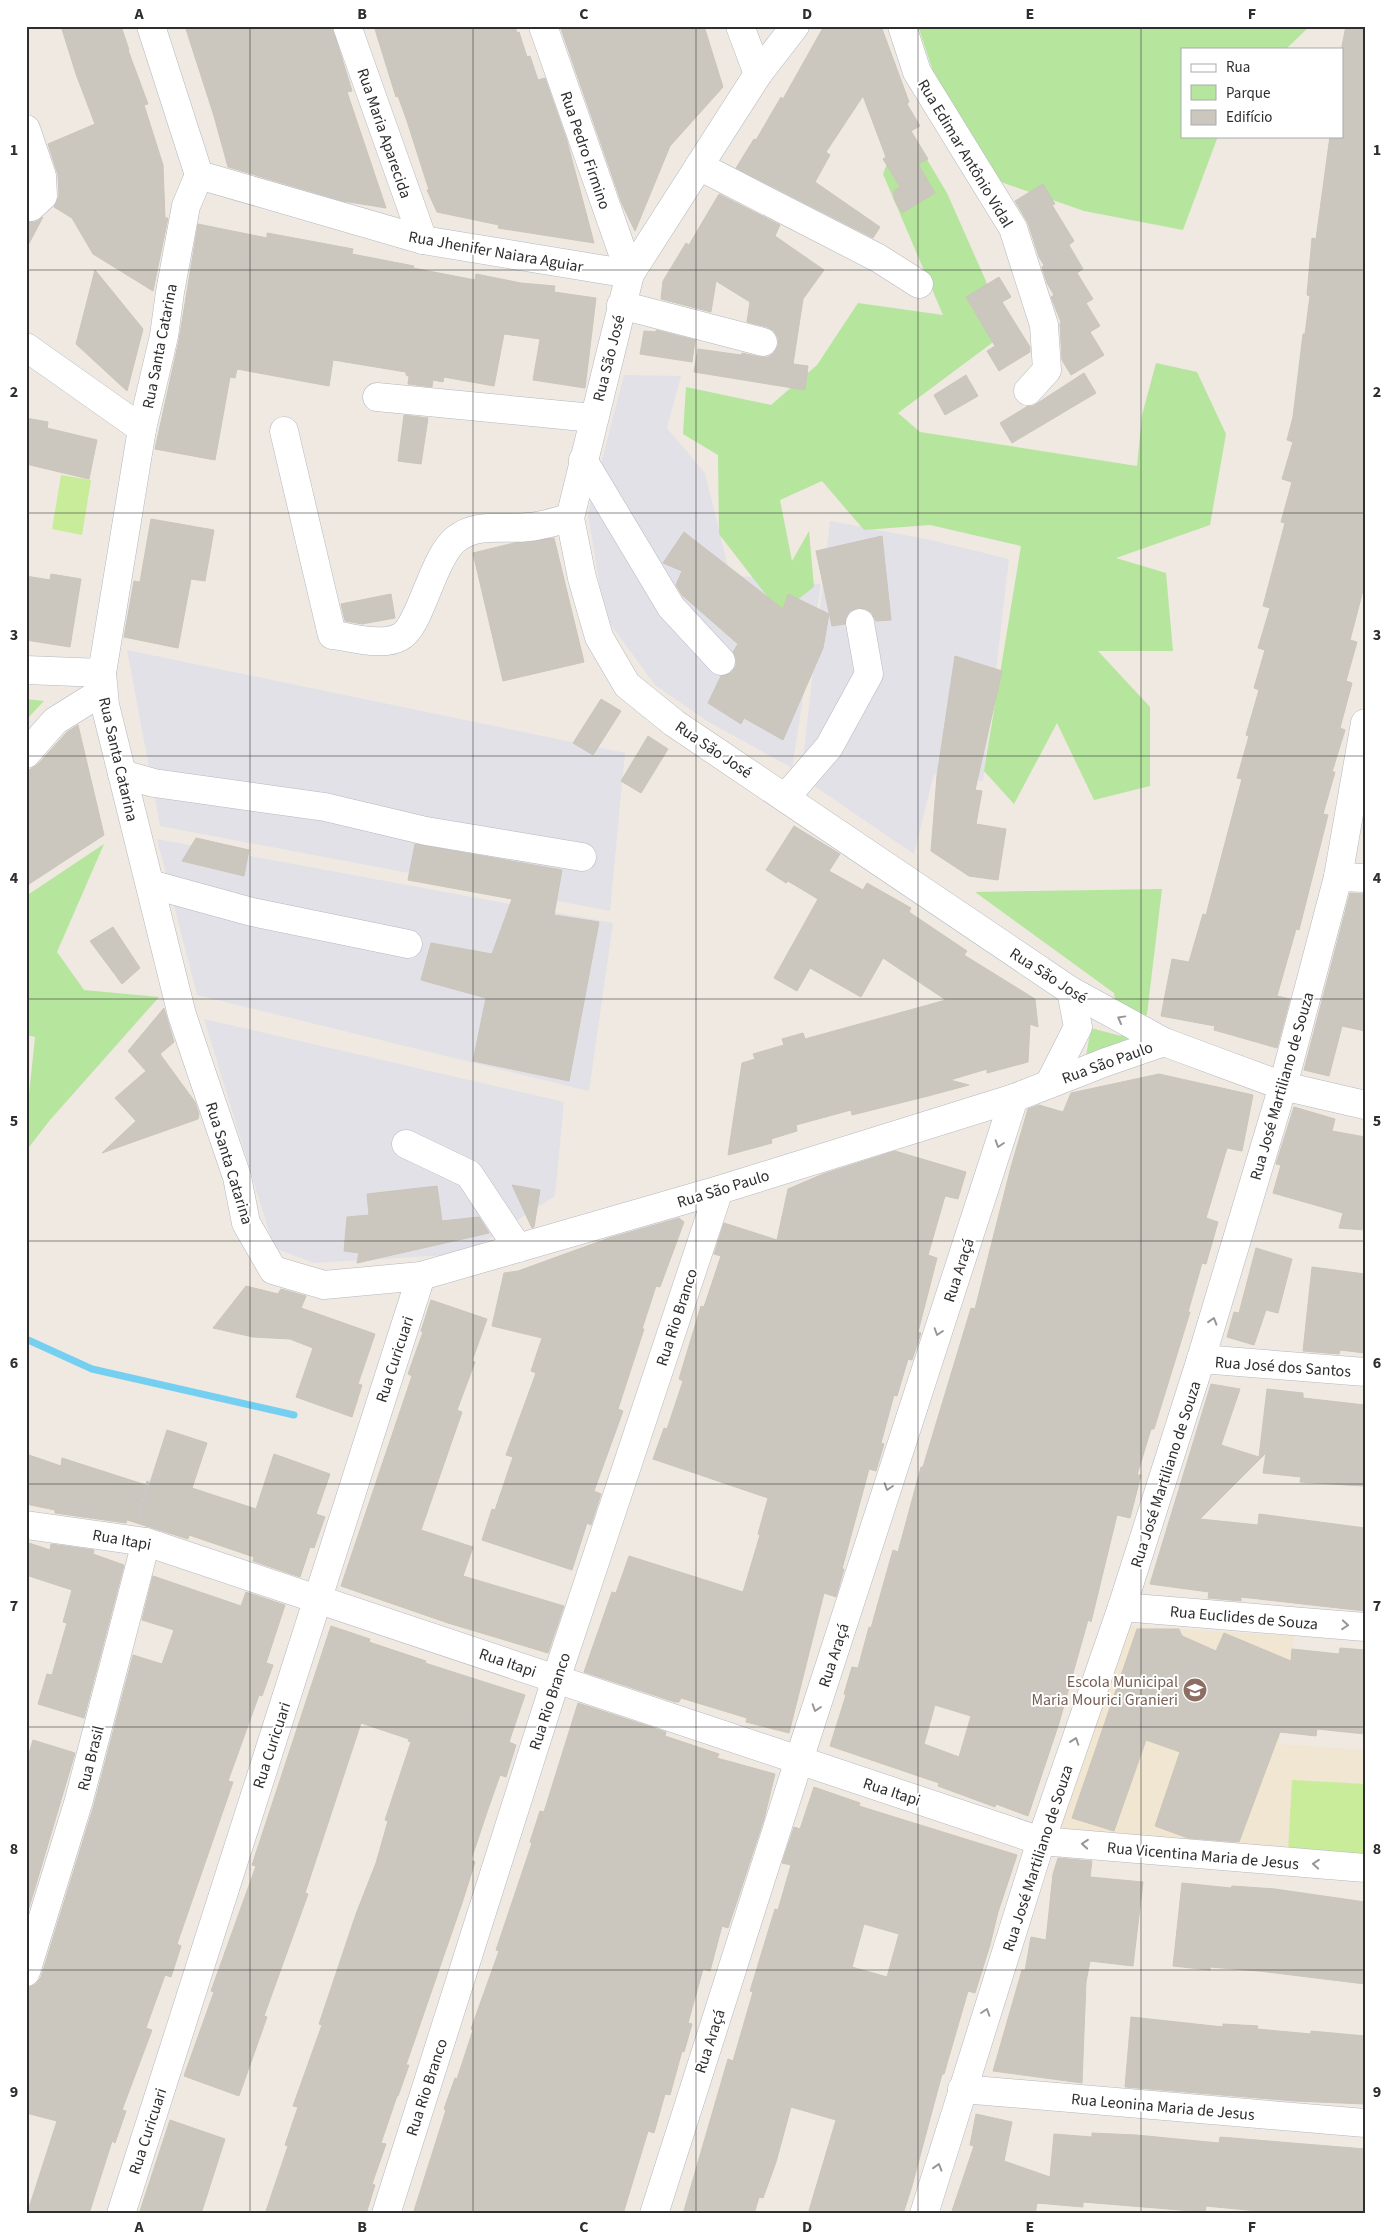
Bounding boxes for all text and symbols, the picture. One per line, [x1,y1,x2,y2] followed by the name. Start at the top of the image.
[133,3,144,25] text: A
[357,3,367,25] text: B
[579,3,589,25] text: C
[802,3,812,25] text: D
[1026,3,1034,25] text: E
[1248,3,1256,25] text: F
[1181,48,1344,138] legend
[1226,57,1250,78] text: Rua
[351,65,417,201] street label: Rua Maria Aparecida
[912,75,1018,232] street label: Rua Edimar Antônio Vidal
[1226,83,1270,104] text: Parque
[554,88,616,212] street label: Rua Pedro Firmino
[1226,107,1273,128] text: Edifício
[10,139,18,161] text: 1
[1373,139,1381,161] text: 1
[407,226,585,278] street label: Rua Jhenifer Naiara Aguiar
[137,282,183,411] street label: Rua Santa Catarina
[588,313,630,404] street label: Rua São José
[10,381,18,403] text: 2
[1373,381,1381,403] text: 2
[10,624,18,646] text: 3
[1373,624,1381,646] text: 3
[93,695,143,824] street label: Rua Santa Catarina
[671,716,756,784] street label: Rua São José
[10,867,19,889] text: 4
[1373,867,1382,889] text: 4
[1005,943,1092,1009] street label: Rua São José
[1245,990,1319,1183] street label: Rua José Martiliano de Souza
[1117,1015,1126,1025] one-way arrow
[1059,1036,1156,1090] street label: Rua São Paulo
[200,1099,258,1227] street label: Rua Santa Catarina
[10,1110,18,1132] text: 5
[1373,1110,1381,1132] text: 5
[994,1139,1004,1148] one-way arrow
[674,1164,772,1213] street label: Rua São Paulo
[938,1235,980,1305] street label: Rua Araçá
[651,1266,703,1369] street label: Rua Rio Branco
[371,1313,419,1405] street label: Rua Curicuari
[1207,1317,1217,1325] one-way arrow
[933,1327,943,1336] one-way arrow
[1214,1351,1352,1383] street label: Rua José dos Santos
[10,1352,18,1374] text: 6
[1373,1352,1381,1374] text: 6
[1125,1378,1207,1570] street label: Rua José Martiliano de Souza
[883,1482,893,1490] one-way arrow
[91,1524,153,1556] street label: Rua Itapi
[10,1595,18,1617] text: 7
[1373,1595,1381,1617] text: 7
[1169,1601,1319,1635] street label: Rua Euclides de Souza
[1342,1619,1350,1630] one-way arrow
[813,1620,855,1690] street label: Rua Araçá
[476,1643,539,1683] street label: Rua Itapi
[524,1650,576,1753] street label: Rua Rio Branco
[1031,1671,1178,1711] place label: Escola Municipal Maria Mourici Granieri
[1182,1677,1208,1703] school or university icon: Escola Municipal Maria Mourici Granieri
[248,1699,296,1791] street label: Rua Curicuari
[811,1703,821,1711] one-way arrow
[72,1723,110,1793] street label: Rua Brasil
[1070,1738,1080,1746] one-way arrow
[997,1762,1079,1954] street label: Rua José Martiliano de Souza
[860,1772,923,1812] street label: Rua Itapi
[1106,1837,1300,1875] street label: Rua Vicentina Maria de Jesus
[10,1838,18,1860] text: 8
[1373,1838,1381,1860] text: 8
[1080,1839,1088,1850] one-way arrow
[1312,1859,1320,1870] one-way arrow
[689,2006,731,2076] street label: Rua Araçá
[981,2008,991,2017] one-way arrow
[401,2036,453,2139] street label: Rua Rio Branco
[10,2081,18,2103] text: 9
[1373,2081,1381,2103] text: 9
[124,2085,172,2177] street label: Rua Curicuari
[1070,2088,1256,2126] street label: Rua Leonina Maria de Jesus
[932,2163,942,2172] one-way arrow
[133,2216,144,2238] text: A
[357,2216,367,2238] text: B
[579,2216,589,2238] text: C
[802,2216,812,2238] text: D
[1026,2216,1034,2238] text: E
[1248,2216,1256,2238] text: F

